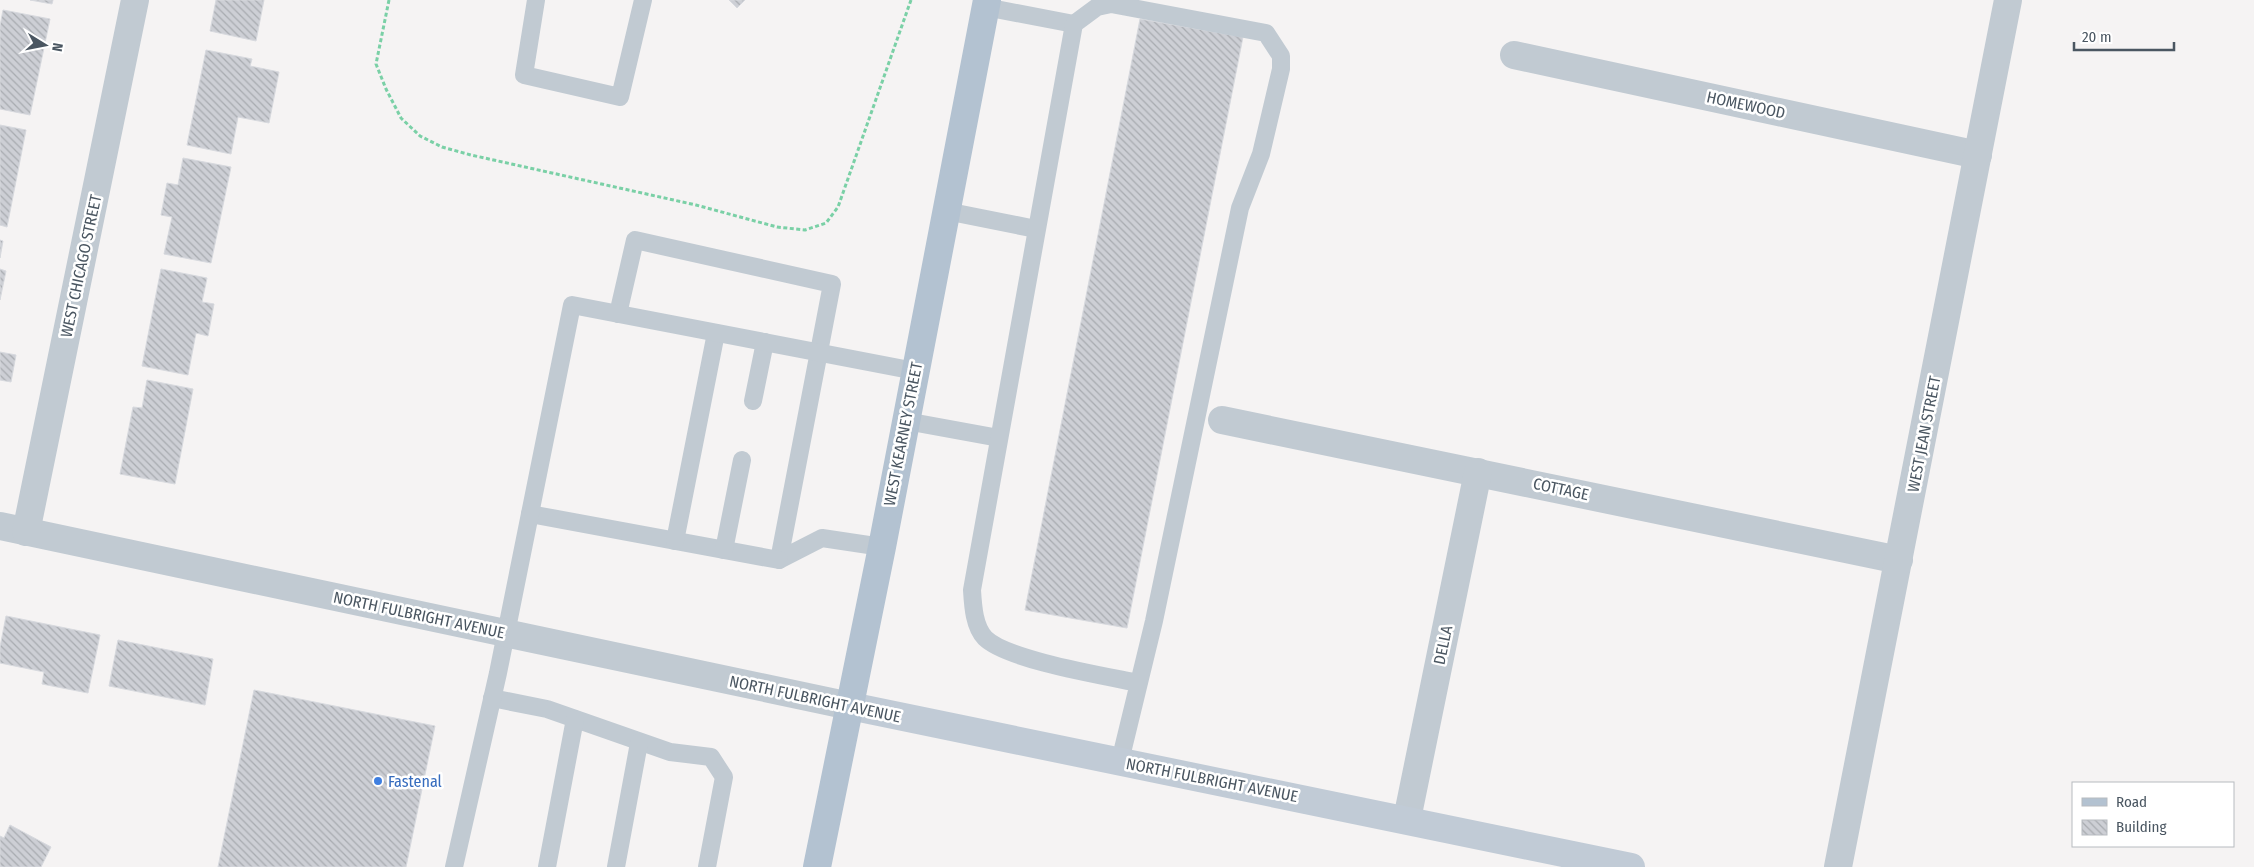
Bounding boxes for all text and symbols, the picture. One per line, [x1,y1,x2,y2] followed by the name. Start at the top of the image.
[20,20,70,70] north arrow
[2074,20,2174,52] scale bar
[2082,28,2112,46] text: 20 m
[48,42,66,53] text: N
[1705,87,1787,123] street label: HOMEWOOD
[57,192,106,339] street label: WEST CHICAGO STREET
[880,360,926,508] street label: WEST KEARNEY STREET
[1903,374,1945,494] street label: WEST JEAN STREET
[1532,474,1590,504] street label: COTTAGE
[332,588,506,642] street label: NORTH FULBRIGHT AVENUE
[1430,623,1457,666] street label: DELLA
[728,672,902,726] street label: NORTH FULBRIGHT AVENUE
[1124,754,1300,806] street label: NORTH FULBRIGHT AVENUE
[388,772,442,791] place label: Fastenal
[372,775,384,787] marker: Fastenal
[2072,782,2234,847] legend
[2116,793,2147,811] text: Road
[2116,818,2167,836] text: Building

